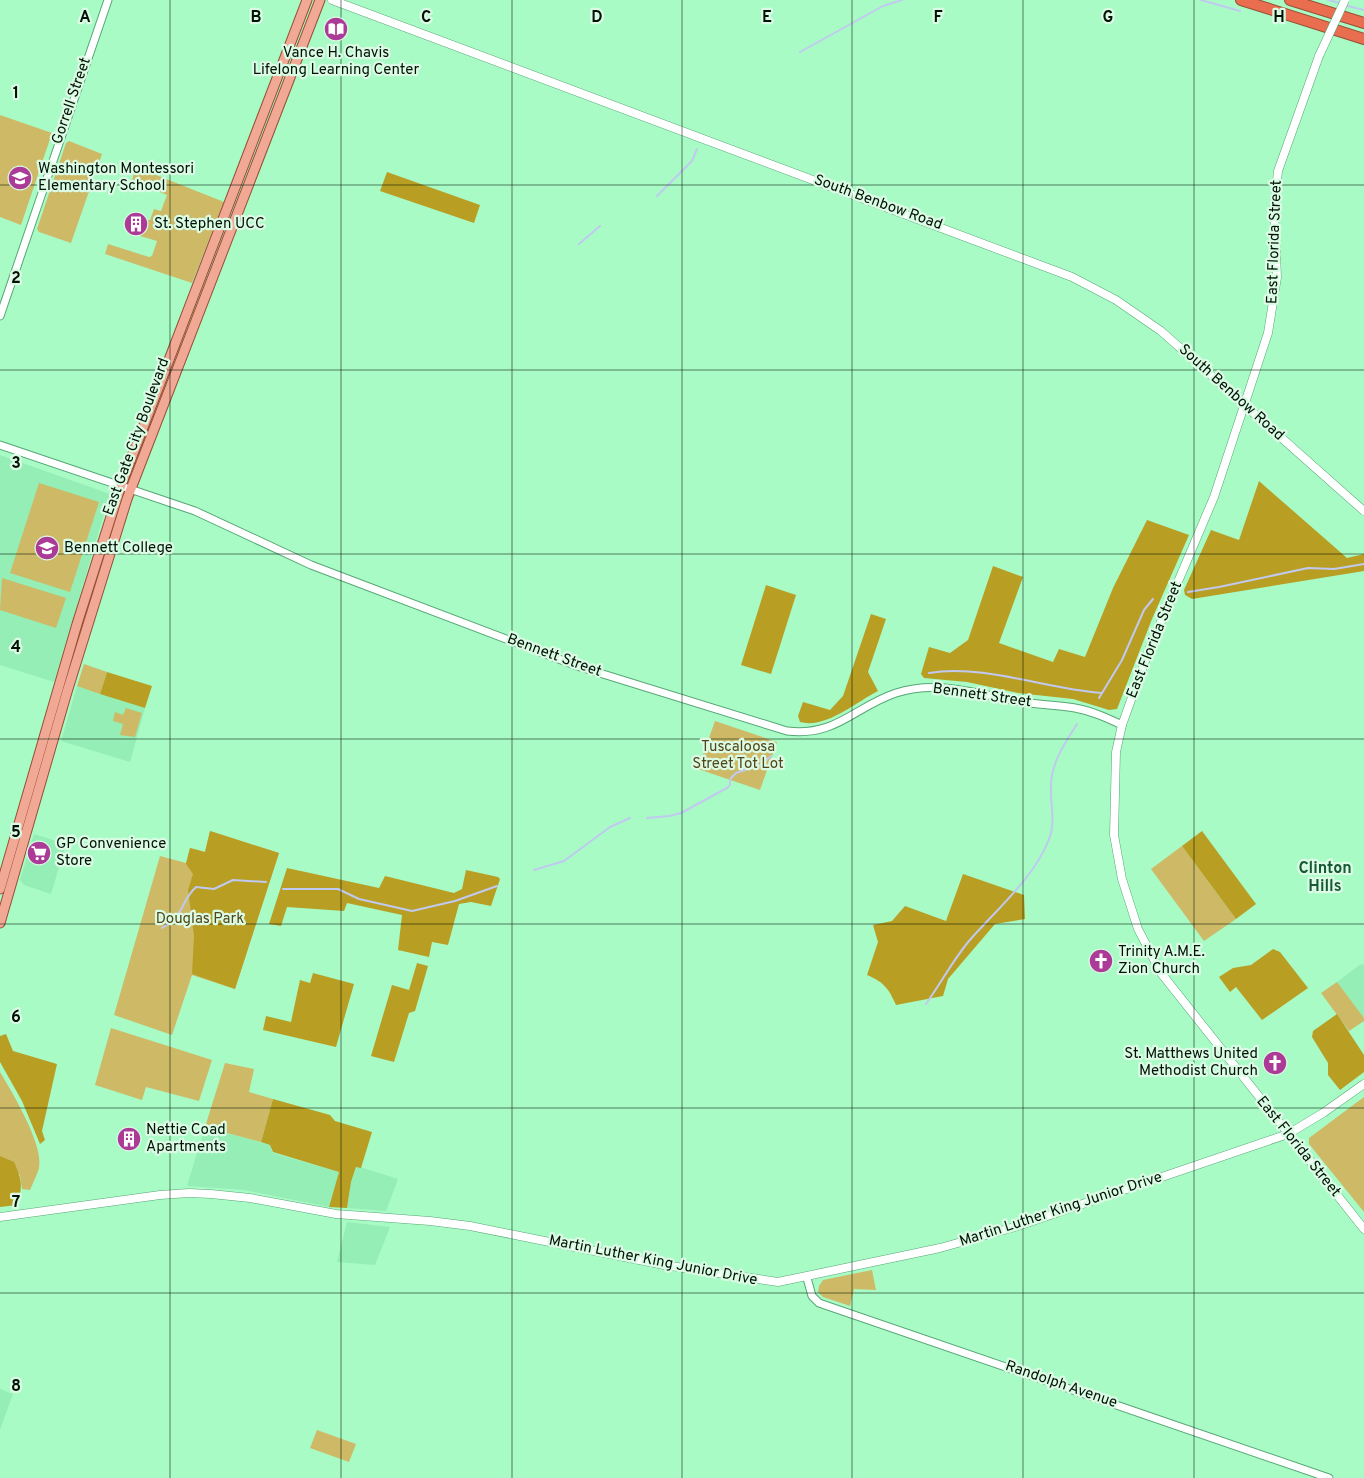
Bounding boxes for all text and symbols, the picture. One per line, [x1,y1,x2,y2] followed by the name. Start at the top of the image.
[79,8,91,28] text: A
[250,8,262,28] text: B
[421,8,431,28] text: C
[591,8,603,28] text: D
[762,8,772,28] text: E
[933,8,943,28] text: F
[1103,8,1113,28] text: G
[1273,8,1285,28] text: H
[323,16,349,42] library icon: Vance H. Chavis Lifelong Learning Center
[253,44,419,80] place label: Vance H. Chavis Lifelong Learning Center
[48,55,96,147] street label: Gorrell Street
[13,84,19,104] text: 1
[38,160,194,196] place label: Washington Montessori Elementary School
[7,165,33,191] school or university icon: Washington Montessori Elementary School
[811,171,945,235] street label: South Benbow Road
[1263,180,1287,304] street label: East Florida Street
[123,211,149,237] building icon: St. Stephen UCC
[154,215,265,234] place label: St. Stephen UCC
[11,269,21,289] text: 2
[1174,341,1288,445] street label: South Benbow Road
[100,356,174,518] street label: East Gate City Boulevard
[11,454,21,474] text: 3
[34,535,60,561] school or university icon: Bennett College
[64,539,173,558] place label: Bennett College
[1123,579,1187,701] street label: East Florida Street
[504,630,604,682] street label: Bennett Street
[11,638,21,658] text: 4
[931,680,1033,712] street label: Bennett Street
[692,738,784,774] park label: Tuscaloosa Street Tot Lot
[11,823,21,843] text: 5
[56,835,166,871] place label: GP Convenience Store
[26,840,52,866] supermarket icon: GP Convenience Store
[1298,859,1352,897] district label: Clinton Hills
[156,910,244,929] park label: Douglas Park
[1118,943,1205,979] place label: Trinity A.M.E. Zion Church
[1088,948,1114,974] church icon: Trinity A.M.E. Zion Church
[11,1008,21,1028] text: 6
[1124,1045,1258,1081] place label: St. Matthews United Methodist Church
[1262,1050,1288,1076] church icon: St. Matthews United Methodist Church
[1252,1093,1344,1201] street label: East Florida Street
[146,1121,226,1157] place label: Nettie Coad Apartments
[116,1126,142,1152] building icon: Nettie Coad Apartments
[957,1168,1165,1252] street label: Martin Luther King Junior Drive
[12,1193,20,1213] text: 7
[547,1231,759,1291] street label: Martin Luther King Junior Drive
[1002,1357,1120,1413] street label: Randolph Avenue
[11,1377,21,1397] text: 8

